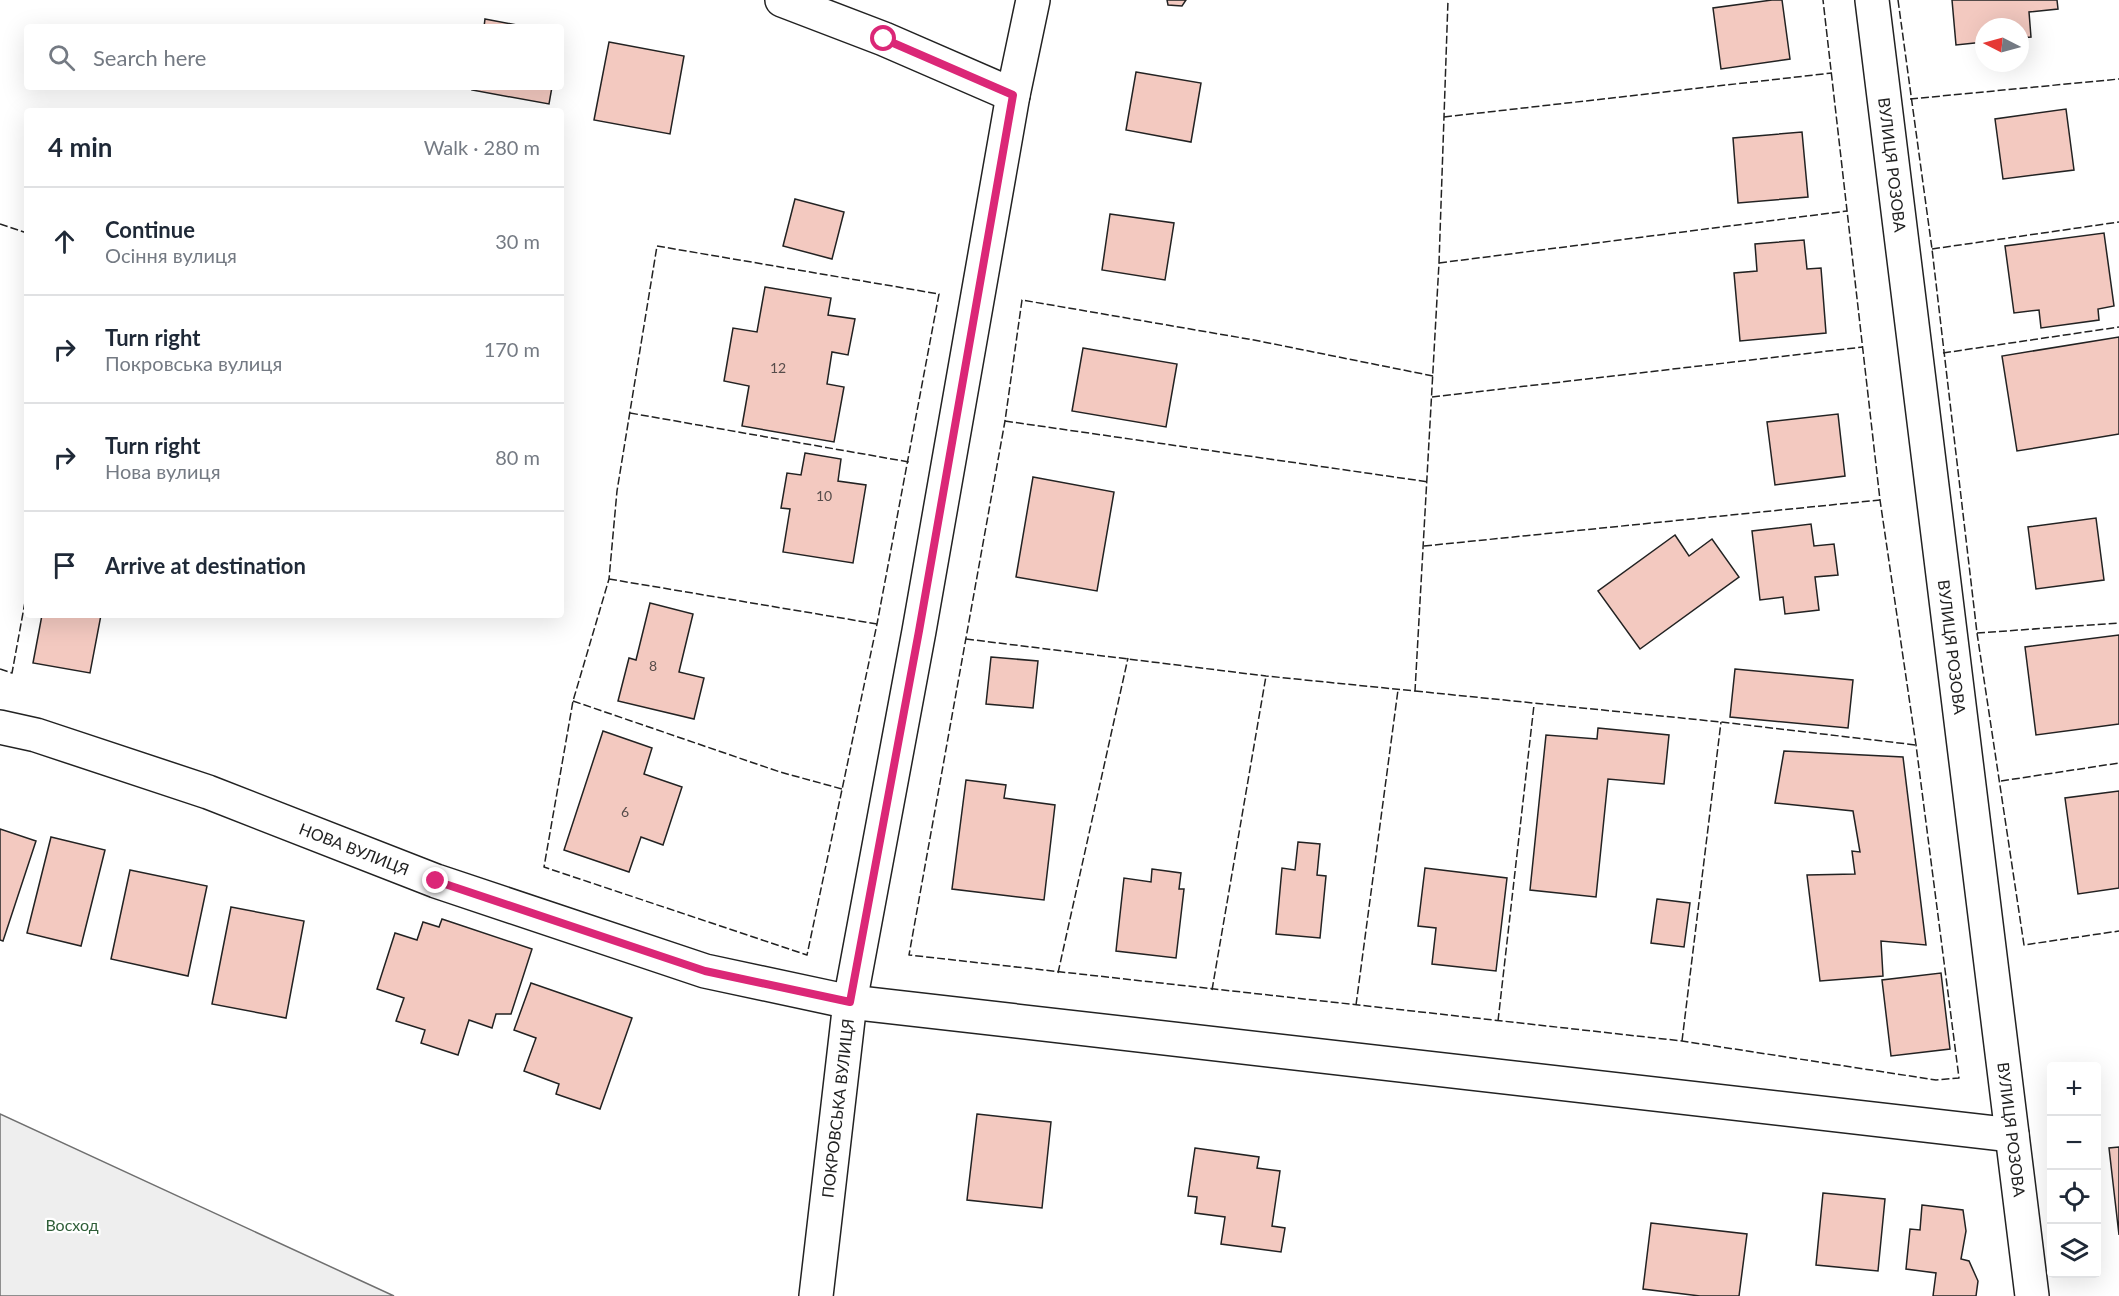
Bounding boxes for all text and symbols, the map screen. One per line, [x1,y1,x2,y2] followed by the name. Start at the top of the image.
[1975,18,2029,72] north arrow
[24,24,564,90] search box
[870,25,896,51] route start
[45,41,78,74] icon: search
[93,44,206,71] text: Search here
[1875,96,1911,233] street label: ВУЛИЦЯ РОЗОВА
[48,131,112,163] text: 4 min
[424,135,540,159] text: Walk · 280 m
[105,216,195,243] text: Continue
[48,225,81,258] icon: ahead
[495,229,540,253] text: 30 m
[105,243,237,267] text: Осіння вулиця
[105,324,200,351] text: Turn right
[48,333,81,366] icon: right
[484,337,540,361] text: 170 m
[105,351,282,375] text: Покровська вулиця
[770,359,786,376] house number: 12
[105,432,200,459] text: Turn right
[48,441,81,474] icon: right
[495,445,540,469] text: 80 m
[105,459,221,483] text: Нова вулиця
[816,487,832,504] house number: 10
[48,549,81,582] icon: arrive
[105,552,306,579] text: Arrive at destination
[1935,579,1970,716] street label: ВУЛИЦЯ РОЗОВА
[649,657,657,674] house number: 8
[621,803,629,820] house number: 6
[297,819,412,879] street label: НОВА ВУЛИЦЯ
[422,867,448,893] route end
[817,1018,857,1199] street label: ПОКРОВСЬКА ВУЛИЦЯ
[1994,1061,2030,1198] street label: ВУЛИЦЯ РОЗОВА
[2047,1062,2101,1278] map controls
[2047,1062,2101,1116] button: +
[2047,1116,2101,1170] button: −
[2047,1170,2101,1224] button: locate
[45,1215,99,1234] park label: Восход
[2047,1224,2101,1278] button: layers

